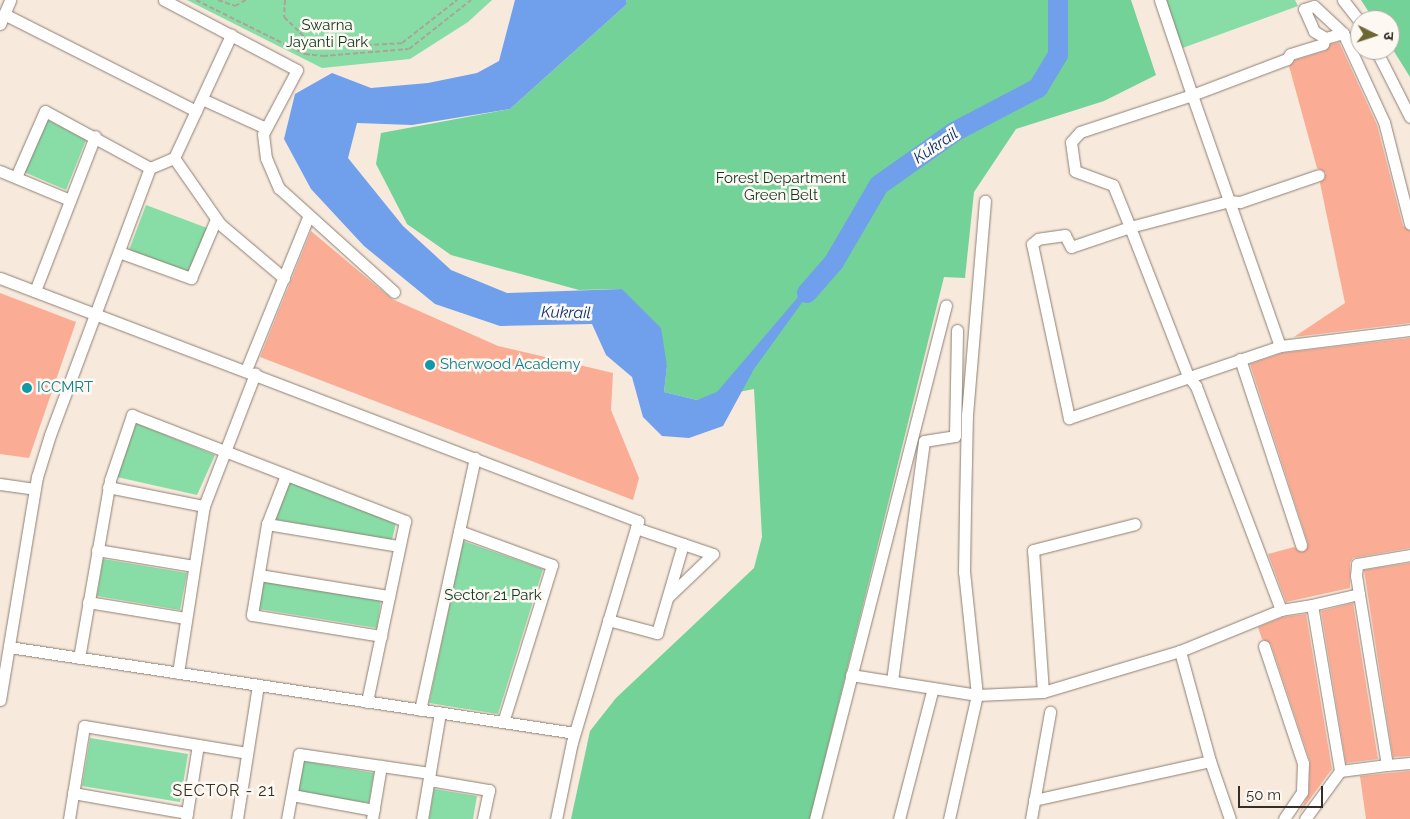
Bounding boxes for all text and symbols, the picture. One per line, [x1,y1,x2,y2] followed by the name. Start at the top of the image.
[1350,10,1400,60] north arrow
[286,16,368,51] park label: Swarna Jayanti Park
[1381,31,1397,41] text: उ
[910,124,962,168] water label: Kukrail
[716,169,846,204] park label: Forest Department Green Belt
[541,303,591,323] water label: Kukrail
[440,356,581,374] place label: Sherwood Academy
[424,359,436,371] marker: Sherwood Academy
[37,379,93,397] place label: ICCMRT
[21,382,33,394] marker: ICCMRT
[444,587,542,605] park label: Sector 21 Park
[1240,776,1325,808] scale bar
[171,781,277,801] district label: SECTOR - 21
[1246,786,1281,804] text: 50 m

